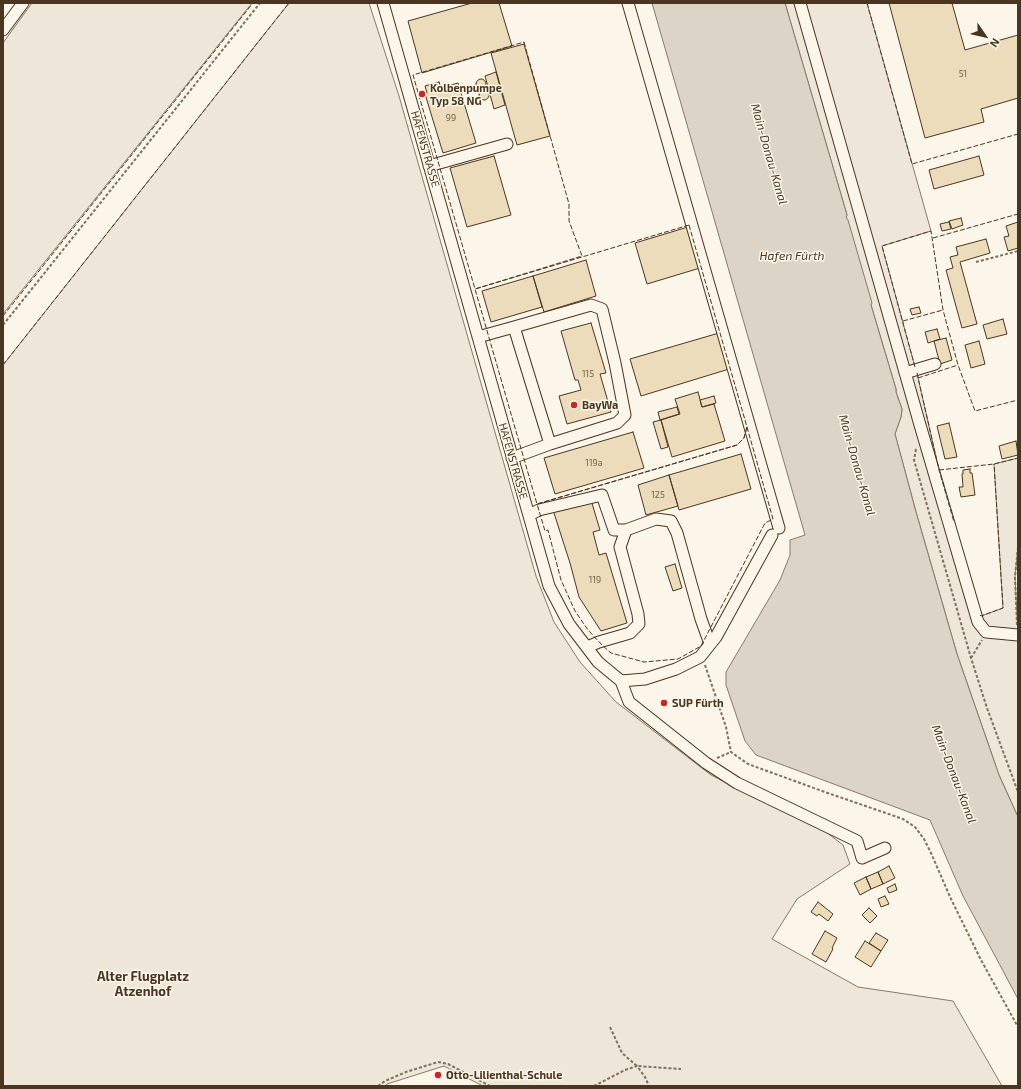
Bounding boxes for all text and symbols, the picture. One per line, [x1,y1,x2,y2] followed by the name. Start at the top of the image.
[965,16,1005,56] north arrow
[988,36,1003,50] text: N
[959,69,967,79] house number: 51
[430,81,502,107] place label: Kolbenpumpe Typ 58 NG
[417,89,427,99] marker: Kolbenpumpe Typ 58 NG
[748,102,790,206] water label: Main-Donau-Kanal
[408,109,442,189] street label: HAFENSTRASSE
[446,113,456,123] house number: 99
[760,249,824,263] water label: Hafen Fürth
[582,369,594,379] house number: 115
[582,398,618,412] place label: BayWa
[569,400,579,410] marker: BayWa
[836,413,878,517] water label: Main-Donau-Kanal
[496,421,530,501] street label: HAFENSTRASSE
[585,458,603,468] house number: 119a
[651,490,665,500] house number: 125
[589,575,601,585] house number: 119
[672,696,723,710] place label: SUP Fürth
[659,698,669,708] marker: SUP Fürth
[929,723,979,825] water label: Main-Donau-Kanal
[97,969,189,1000] district label: Alter Flugplatz Atzenhof
[446,1068,562,1082] place label: Otto-Lilienthal-Schule
[433,1070,443,1080] marker: Otto-Lilienthal-Schule

